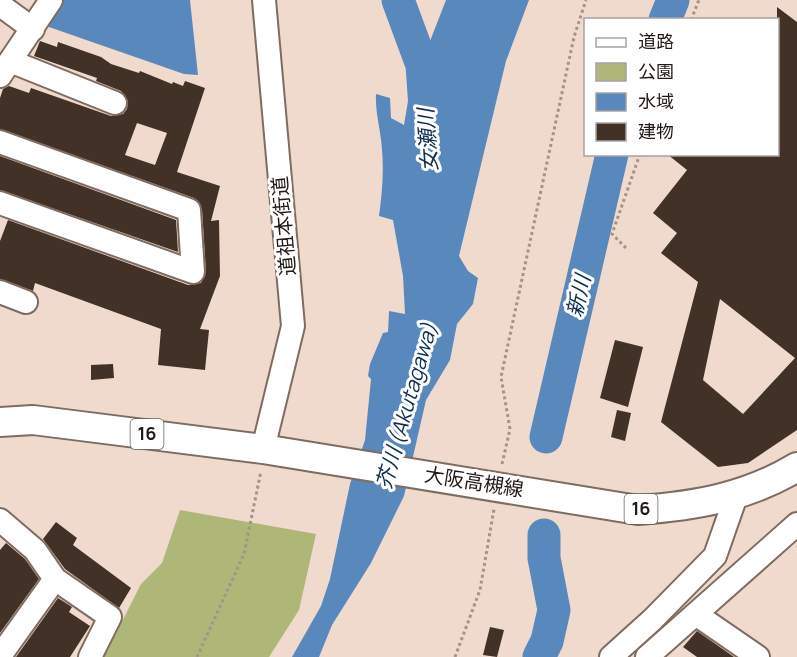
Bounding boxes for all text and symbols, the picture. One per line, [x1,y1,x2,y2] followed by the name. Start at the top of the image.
[584,18,779,156] legend
[638,29,674,53] text: 道路
[638,59,674,83] text: 公園
[638,89,674,113] text: 水域
[411,106,443,172] water label: 女瀬川
[638,119,674,143] text: 建物
[266,175,301,277] street label: 道祖本街道
[560,270,597,319] water label: 新川
[369,320,443,492] water label: 芥川 (Akutagawa)
[130,419,164,449] road number: 16
[423,460,526,503] street label: 大阪高槻線
[624,494,658,524] road number: 16

